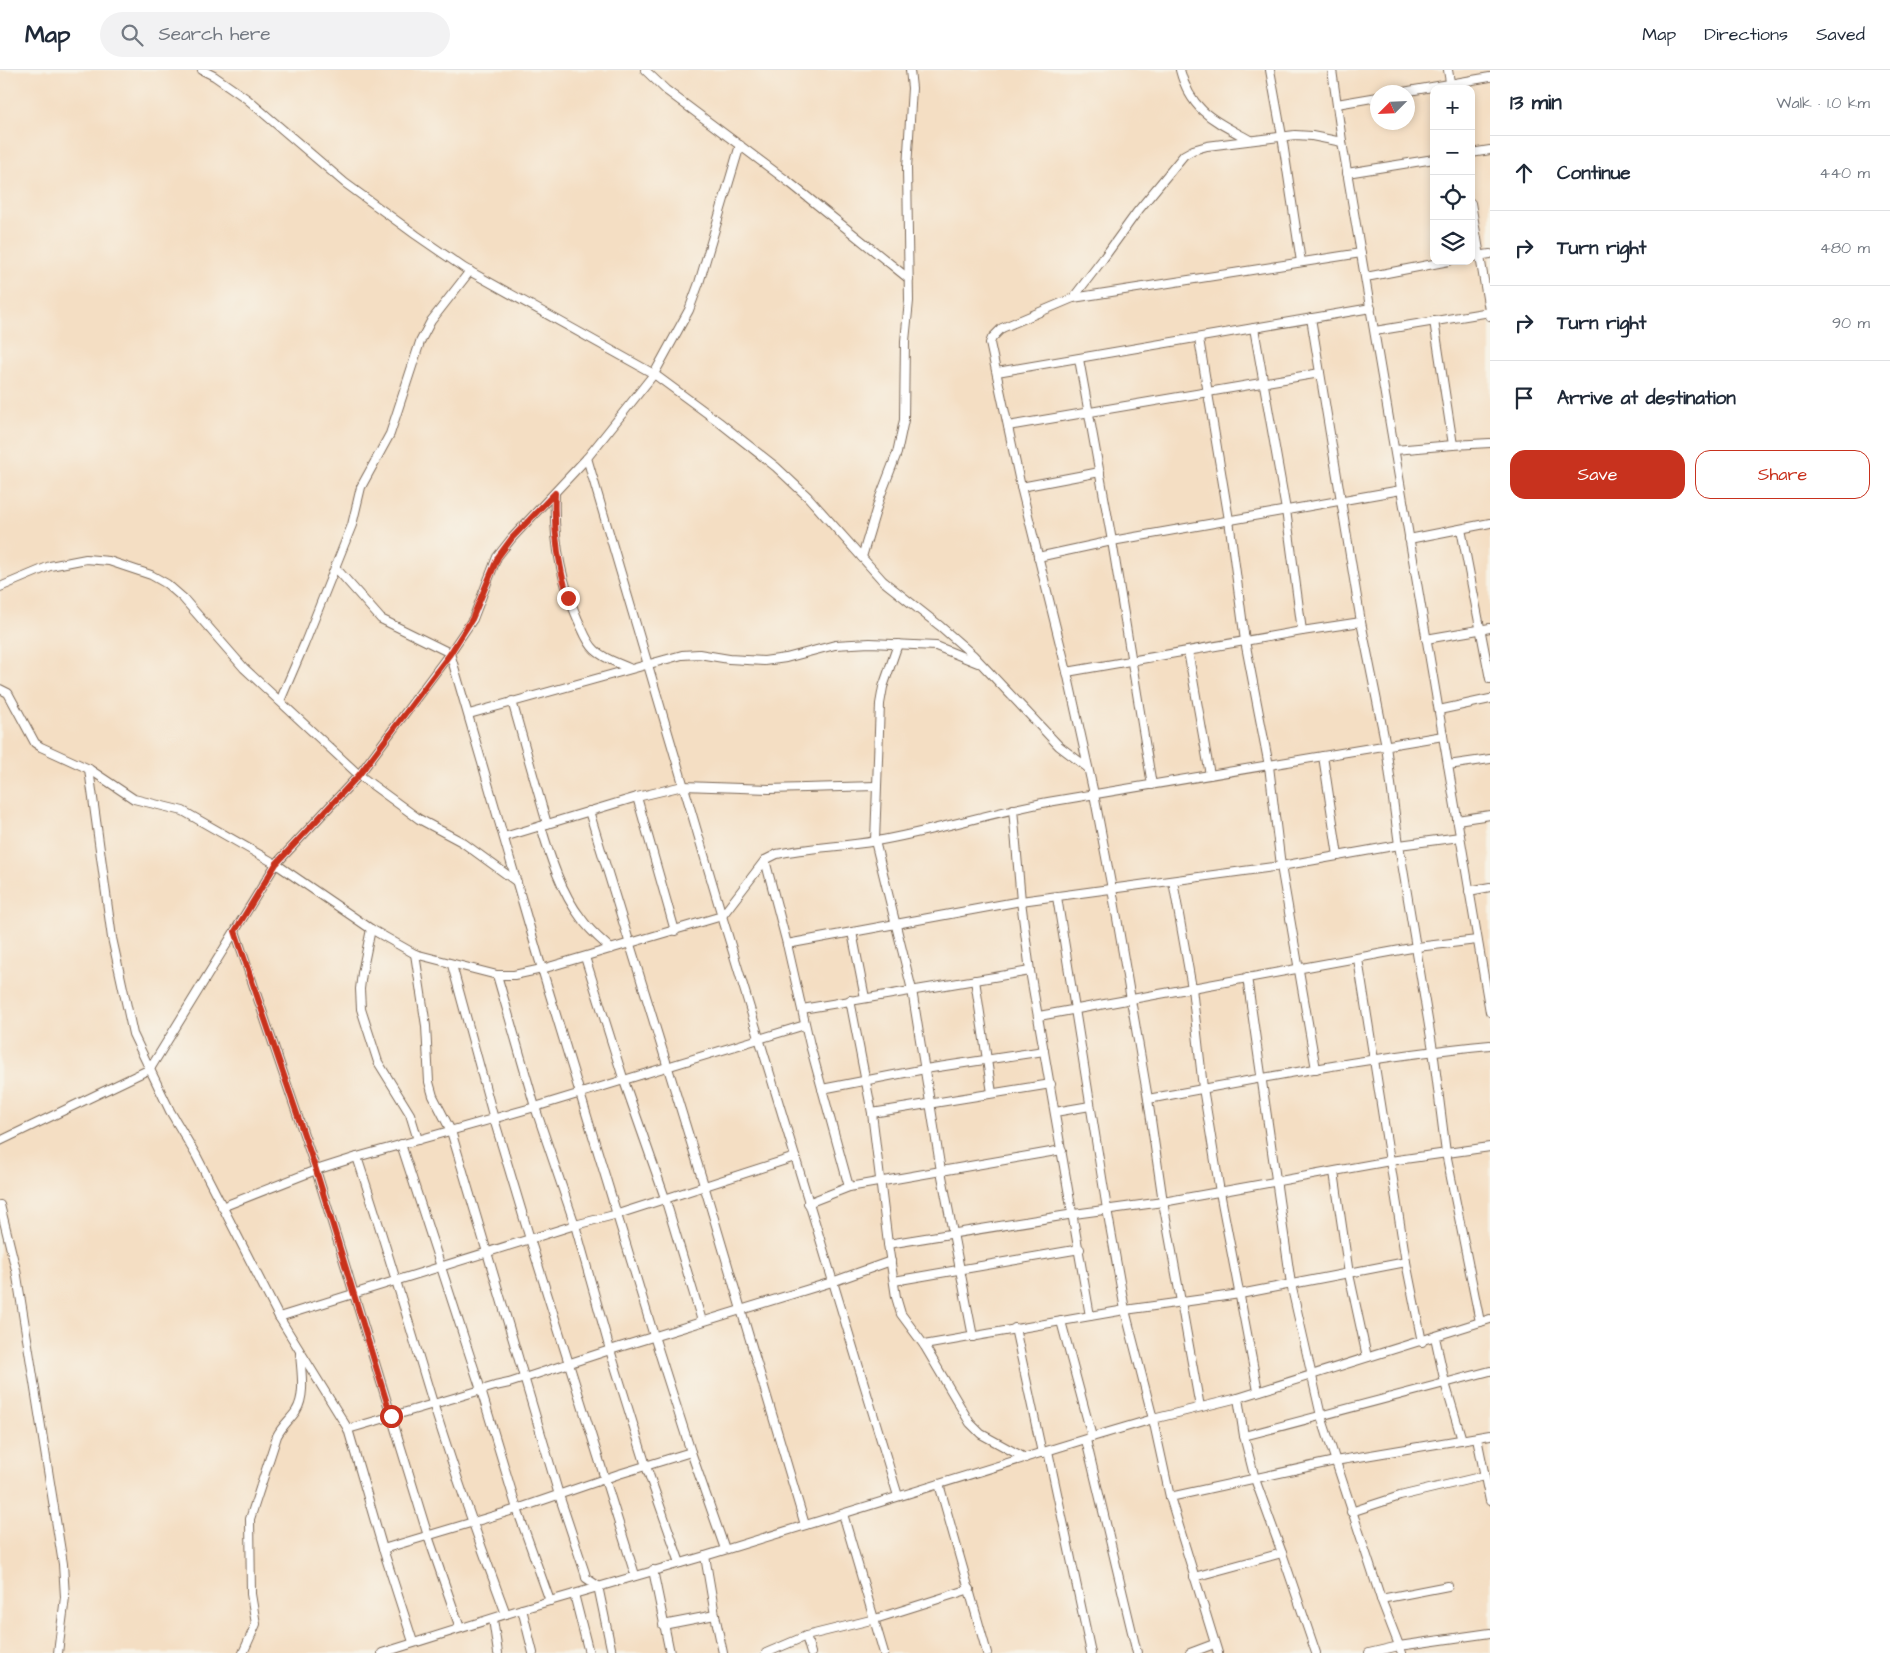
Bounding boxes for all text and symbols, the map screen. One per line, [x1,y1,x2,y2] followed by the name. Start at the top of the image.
[100,12,450,57] search box
[25,18,70,52] text: Map
[118,21,146,49] icon: search
[158,21,271,48] text: Search here
[1642,22,1676,47] text: Map
[1704,22,1788,47] text: Directions
[1816,22,1865,47] text: Saved
[1370,85,1415,130] north arrow
[1430,85,1475,265] map controls
[1430,85,1475,130] button: +
[1510,88,1562,117] text: 13 min
[1776,92,1870,114] text: Walk · 1.0 km
[1430,130,1475,175] button: −
[1510,159,1538,187] icon: ahead
[1557,160,1631,187] text: Continue
[1819,162,1870,184] text: 440 m
[1430,175,1475,220] button: locate
[1430,220,1475,265] button: layers
[1510,234,1538,262] icon: right
[1557,235,1646,262] text: Turn right
[1820,237,1870,259] text: 480 m
[1510,309,1538,337] icon: right
[1557,310,1646,337] text: Turn right
[1832,312,1870,334] text: 90 m
[1510,384,1538,412] icon: arrive
[1557,385,1736,412] text: Arrive at destination
[1510,450,1685,499] button: Save
[1695,450,1870,499] button: Share
[557,587,580,610] route end
[380,1405,403,1428] route start

